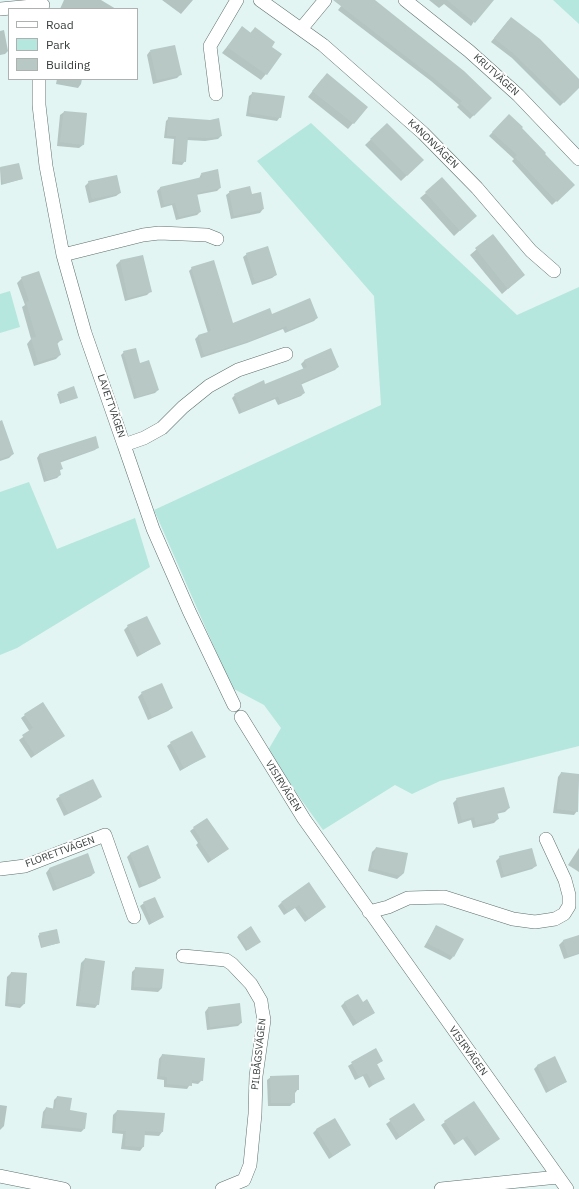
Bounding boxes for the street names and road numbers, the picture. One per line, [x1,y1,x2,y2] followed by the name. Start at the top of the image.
[471,51,521,99] street label: KRUTVÄGEN
[405,117,461,171] street label: KANONVÄGEN
[94,373,128,439] street label: LAVETTVÄGEN
[263,758,303,814] street label: VISIRVÄGEN
[24,834,96,870] street label: FLORETTVÄGEN
[249,1017,269,1091] street label: PILBÅGSVÄGEN
[446,1024,490,1078] street label: VISIRVÄGEN

